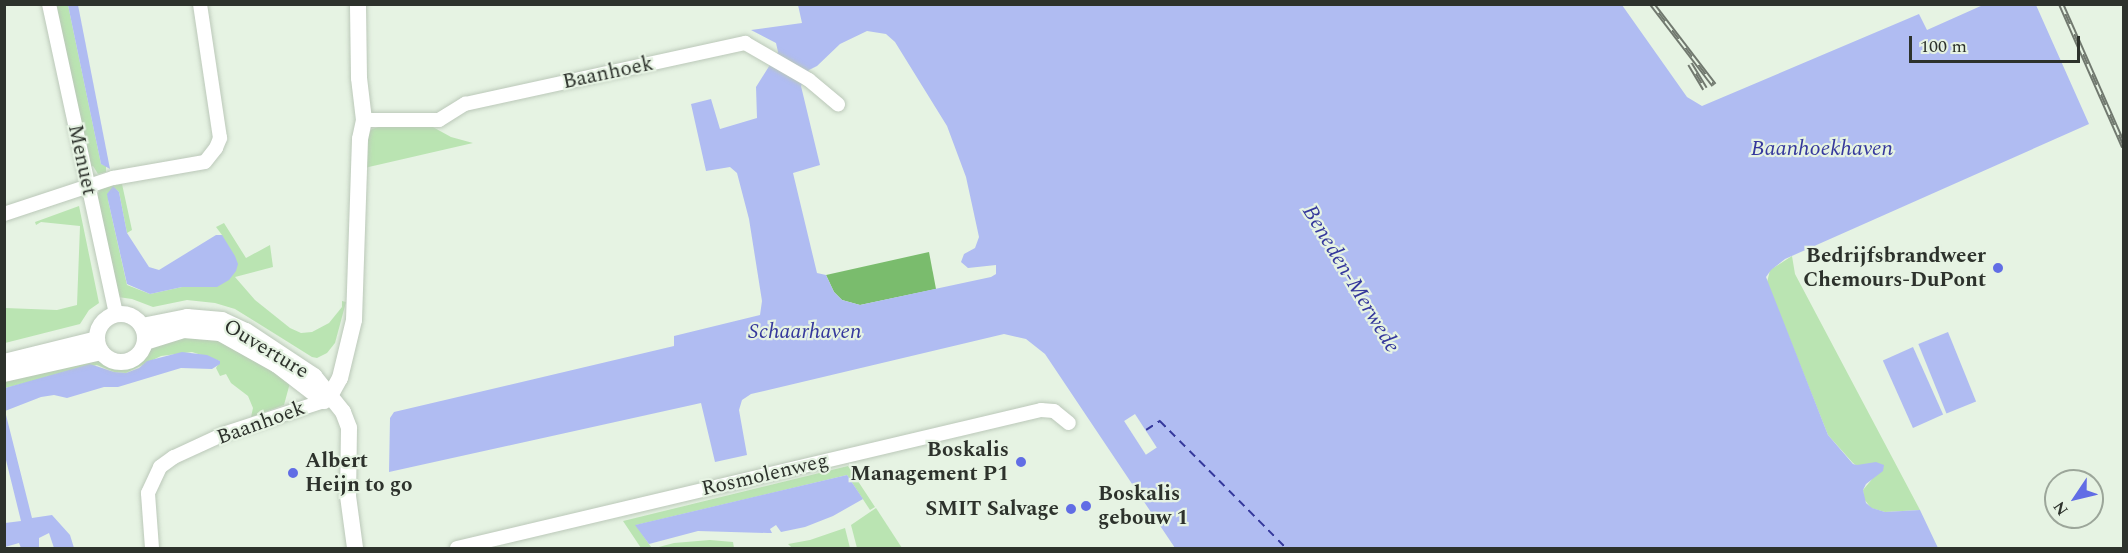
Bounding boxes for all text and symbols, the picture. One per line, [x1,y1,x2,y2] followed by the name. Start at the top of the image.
[1912,24,2083,62] scale bar
[1920,33,1967,60] text: 100 m
[560,51,656,95] street label: Baanhoek
[62,122,102,198] street label: Menuet
[1751,136,1893,162] water label: Baanhoekhaven
[1296,200,1406,358] water label: Beneden-Merwede
[1803,243,1986,293] place label: Bedrijfsbrandweer Chemours-DuPont
[1991,261,2005,275] marker: Bedrijfsbrandweer Chemours-DuPont
[219,314,313,384] street label: Ouverture
[748,319,862,345] water label: Schaarhaven
[213,395,309,451] street label: Baanhoek
[850,437,1009,487] place label: Boskalis Management P1
[305,448,413,498] place label: Albert Heijn to go
[699,448,831,502] street label: Rosmolenweg
[1014,455,1028,469] marker: Boskalis Management P1
[286,466,300,480] marker: Albert Heijn to go
[2044,469,2104,529] north arrow
[1098,481,1188,531] place label: Boskalis gebouw 1
[925,496,1059,522] place label: SMIT Salvage
[2047,496,2074,520] text: N
[1079,499,1093,513] marker: Boskalis gebouw 1
[1064,502,1078,516] marker: SMIT Salvage

